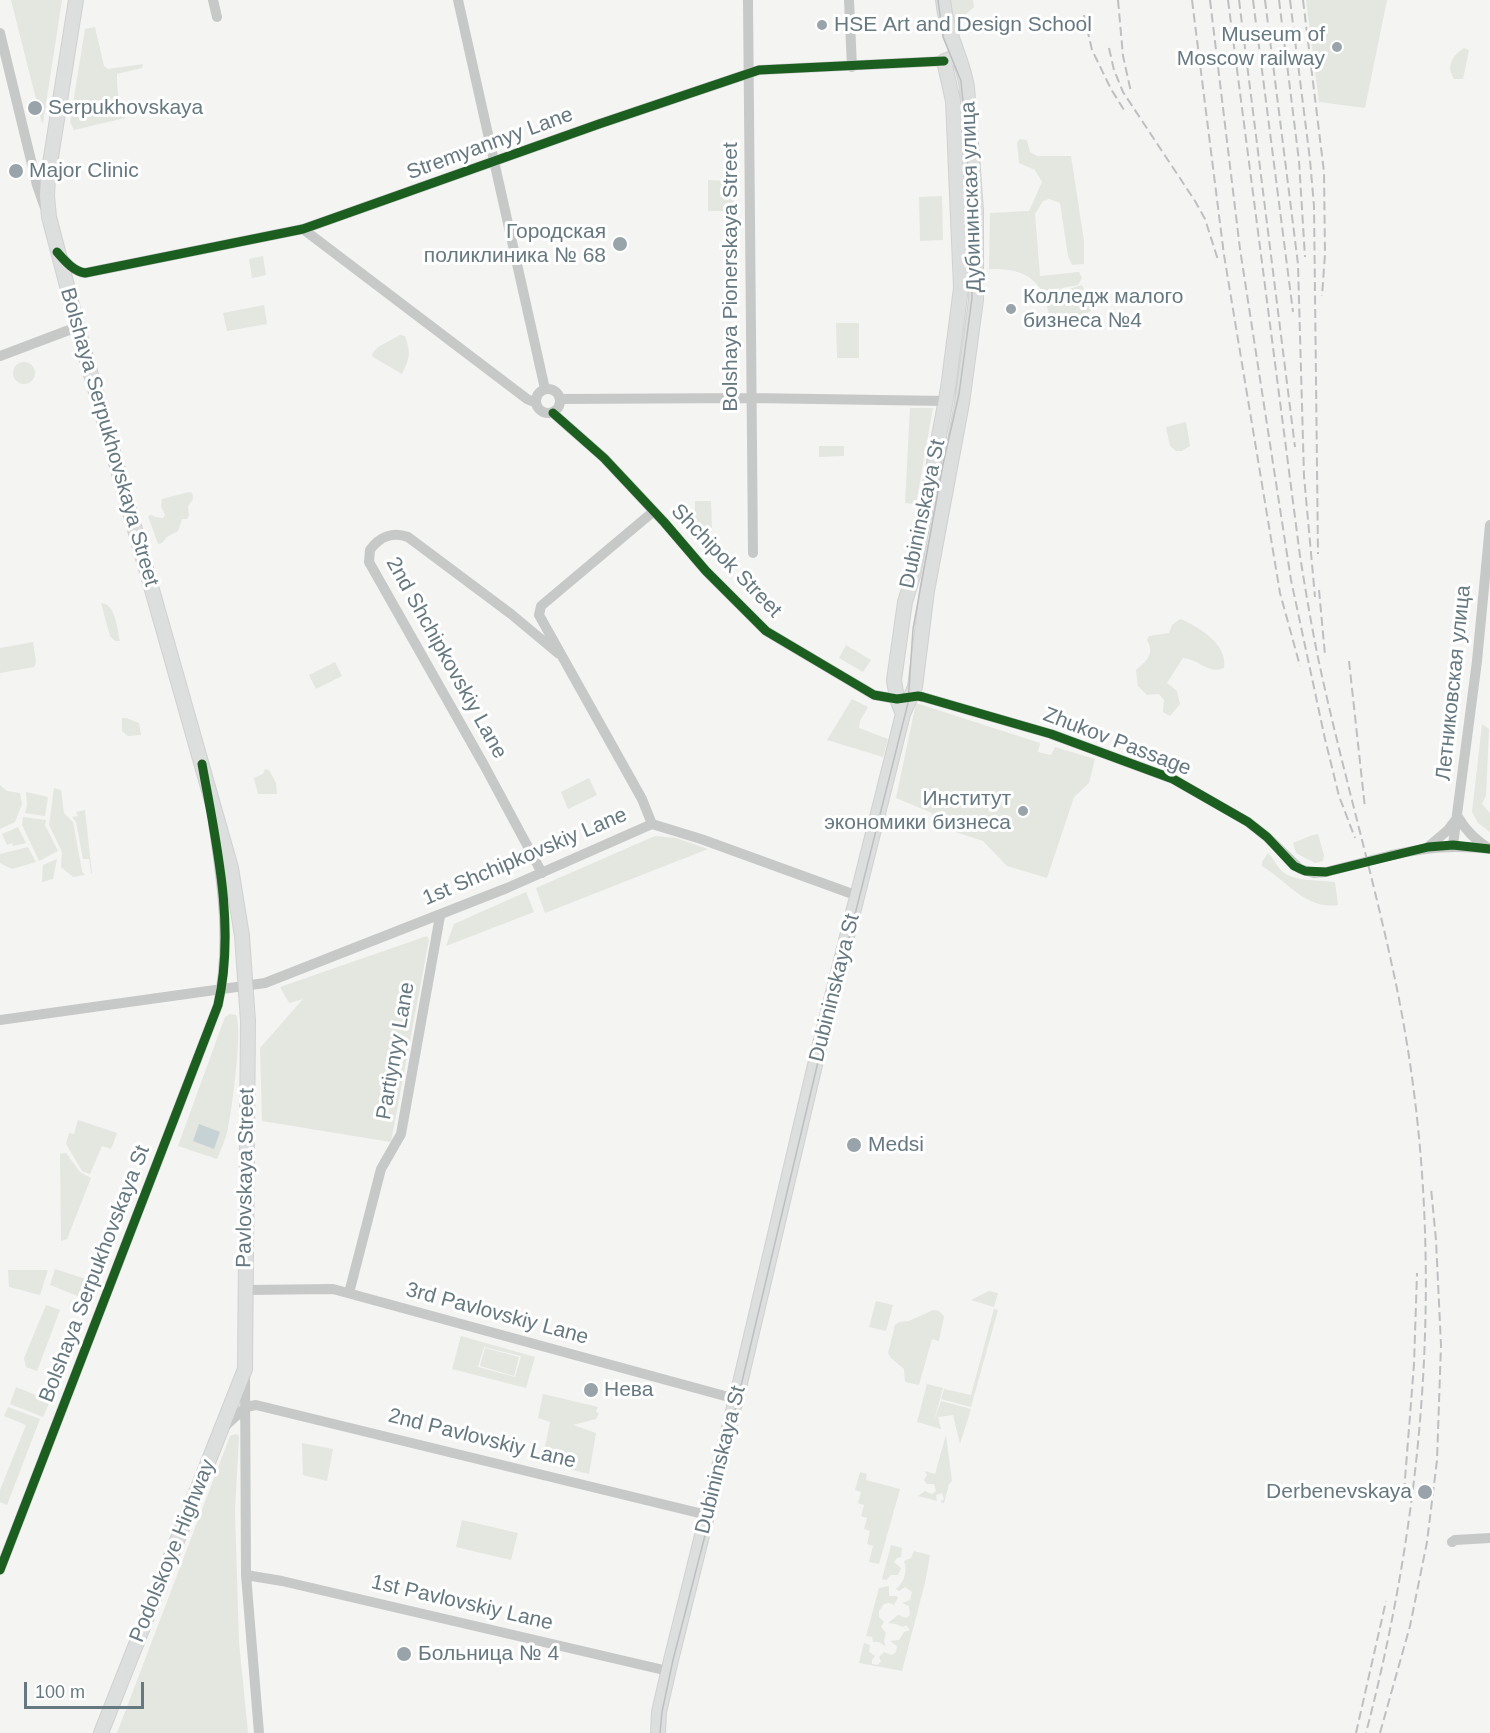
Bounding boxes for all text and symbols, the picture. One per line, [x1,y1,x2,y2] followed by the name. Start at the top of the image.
[834,12,1092,38] place label: HSE Art and Design School
[815,18,829,32] marker: HSE Art and Design School
[1177,22,1325,72] place label: Museum of Moscow railway
[1330,40,1344,54] marker: Museum of Moscow railway
[48,95,203,121] place label: Serpukhovskaya
[26,99,44,117] marker: Serpukhovskaya
[956,101,988,293] street label: Дубининская улица
[403,102,577,186] street label: Stremyannyy Lane
[718,142,744,412] street label: Bolshaya Pionerskaya Street
[29,158,139,184] place label: Major Clinic
[7,162,25,180] marker: Major Clinic
[424,219,606,269] place label: Городская поликлиника № 68
[611,235,629,253] marker: Городская поликлиника № 68
[1023,284,1183,334] place label: Колледж малого бизнеса №4
[54,285,164,589] street label: Bolshaya Serpukhovskaya Street
[1004,302,1018,316] marker: Колледж малого бизнеса №4
[895,437,951,591] street label: Dubininskaya St
[665,499,787,623] street label: Shchipok Street
[380,553,512,763] street label: 2nd Shchipkovskiy Lane
[1431,584,1477,782] street label: Летниковская улица
[1039,702,1195,782] street label: Zhukov Passage
[824,786,1011,836] place label: Институт экономики бизнеса
[419,803,631,911] street label: 1st Shchipkovskiy Lane
[1016,804,1030,818] marker: Институт экономики бизнеса
[804,911,866,1065] street label: Dubininskaya St
[372,980,420,1122] street label: Partiynyy Lane
[232,1088,260,1268] street label: Pavlovskaya Street
[868,1132,924,1158] place label: Medsi
[845,1136,863,1154] marker: Medsi
[34,1142,156,1406] street label: Bolshaya Serpukhovskaya St
[403,1278,591,1350] street label: 3rd Pavlovskiy Lane
[604,1377,653,1403] place label: Нева
[582,1381,600,1399] marker: Нева
[690,1383,752,1537] street label: Dubininskaya St
[386,1403,578,1475] street label: 2nd Pavlovskiy Lane
[125,1456,221,1646] street label: Podolskoye Highway
[1266,1479,1412,1505] place label: Derbenevskaya
[1416,1483,1434,1501] marker: Derbenevskaya
[369,1570,555,1636] street label: 1st Pavlovskiy Lane
[418,1641,559,1667] place label: Больница № 4
[395,1645,413,1663] marker: Больница № 4
[27,1670,147,1708] scale bar
[35,1682,85,1702] text: 100 m

